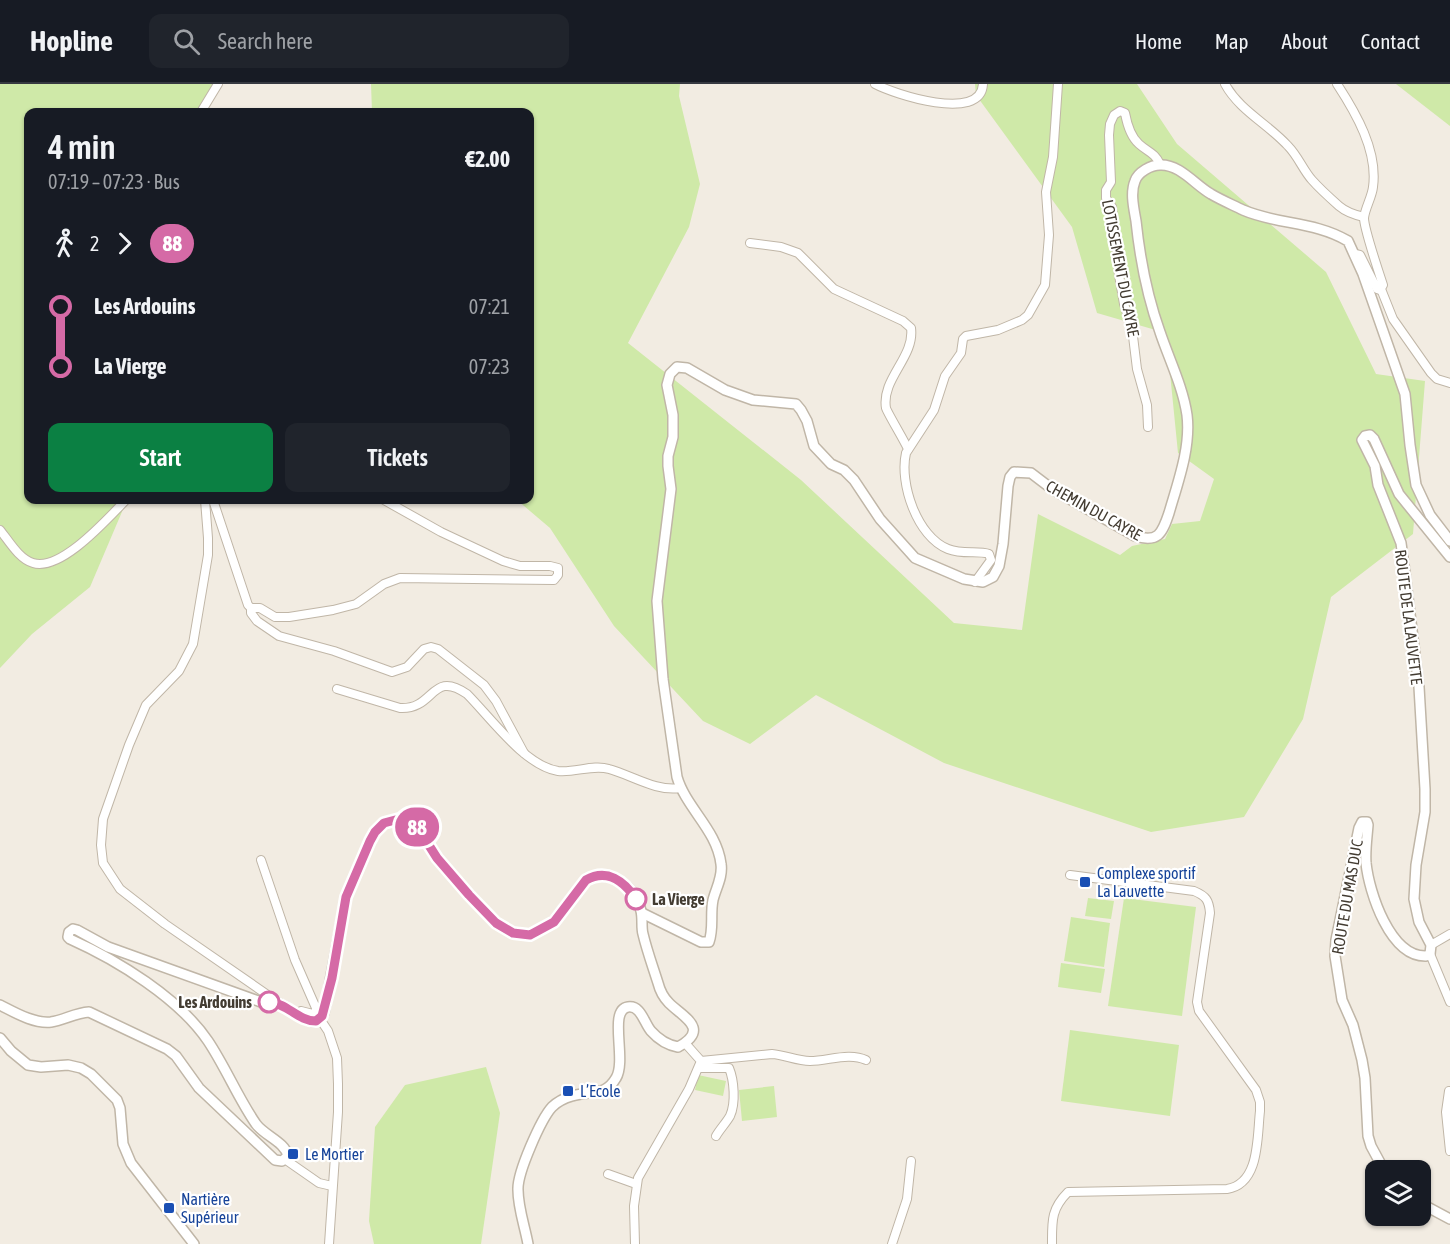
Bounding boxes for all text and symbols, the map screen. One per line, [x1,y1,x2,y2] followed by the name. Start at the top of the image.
[149,14,569,68] search box
[30,25,113,57] text: Hopline
[170,25,203,58] icon: search
[218,28,313,54] text: Search here
[1135,29,1182,53] text: Home
[1215,29,1249,53] text: Map
[1282,29,1328,53] text: About
[1361,29,1420,53] text: Contact
[48,128,115,166] text: 4 min
[465,146,510,172] text: €2.00
[48,170,180,193] text: 07:19 – 07:23 · Bus
[1099,198,1143,338] street label: LOTISSEMENT DU CAYRE
[48,227,81,260] icon: walk
[108,227,141,260] icon: forward
[162,231,182,255] text: 88
[90,232,99,255] text: 2
[94,293,195,319] text: Les Ardouins
[469,295,510,318] text: 07:21
[94,353,166,379] text: La Vierge
[469,355,510,378] text: 07:23
[48,423,273,492] button: Start
[285,423,510,492] button: Tickets
[1043,476,1145,544] street label: CHEMIN DU CAYRE
[1392,548,1426,686] street label: ROUTE DE LA LAUVETTE
[390,808,444,846] line badge: 88
[407,815,427,839] text: 88
[1328,838,1366,956] street label: ROUTE DU MAS DUC
[1097,864,1196,900] place label: Complexe sportif La Lauvette
[1078,875,1092,889] marker: Complexe sportif La Lauvette
[625,888,647,910] marker: La Vierge
[652,890,705,908] place label: La Vierge
[258,991,280,1013] marker: Les Ardouins
[178,993,252,1011] place label: Les Ardouins
[580,1082,621,1100] place label: L’Ecole
[561,1084,575,1098] marker: L’Ecole
[305,1145,364,1163] place label: Le Mortier
[286,1147,300,1161] marker: Le Mortier
[1365,1160,1431,1226] map controls
[1365,1160,1431,1226] button: layers
[181,1190,239,1227] place label: Nartière Supérieur
[162,1201,176,1215] marker: Nartière Supérieur

